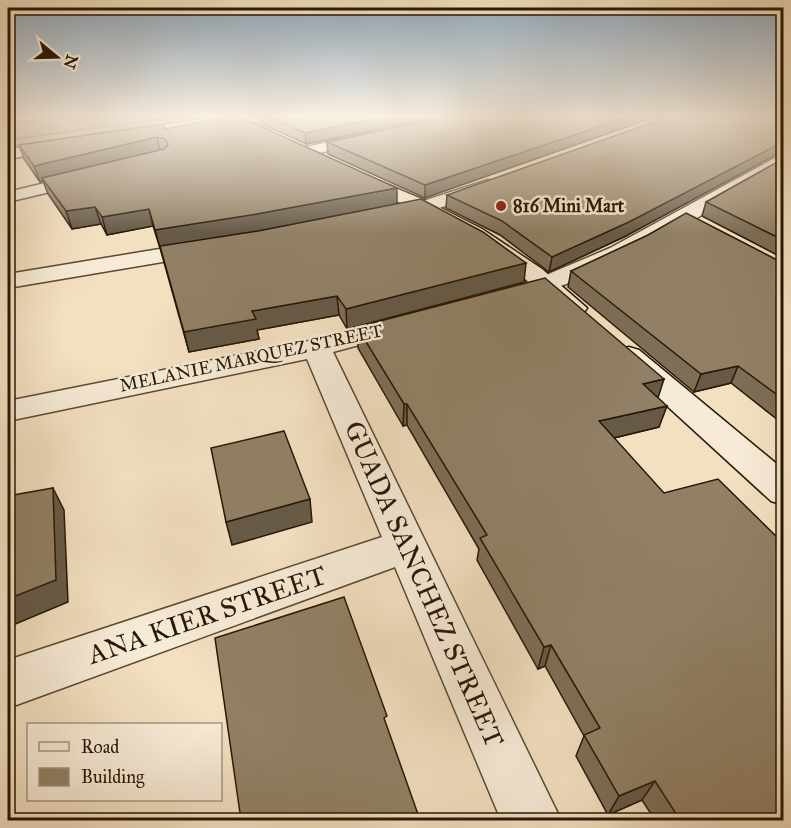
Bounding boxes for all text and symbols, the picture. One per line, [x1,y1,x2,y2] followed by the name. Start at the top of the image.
[27,27,87,87] north arrow
[59,52,82,72] text: N
[513,195,625,217] place label: 816 Mini Mart
[494,199,508,213] marker: 816 Mini Mart
[117,319,385,397] street label: MELANIE MARQUEZ STREET
[337,416,511,752] street label: GUADA SANCHEZ STREET
[82,558,330,671] street label: ANA KIER STREET
[27,723,222,801] legend
[81,736,119,758] text: Road
[81,766,145,789] text: Building

